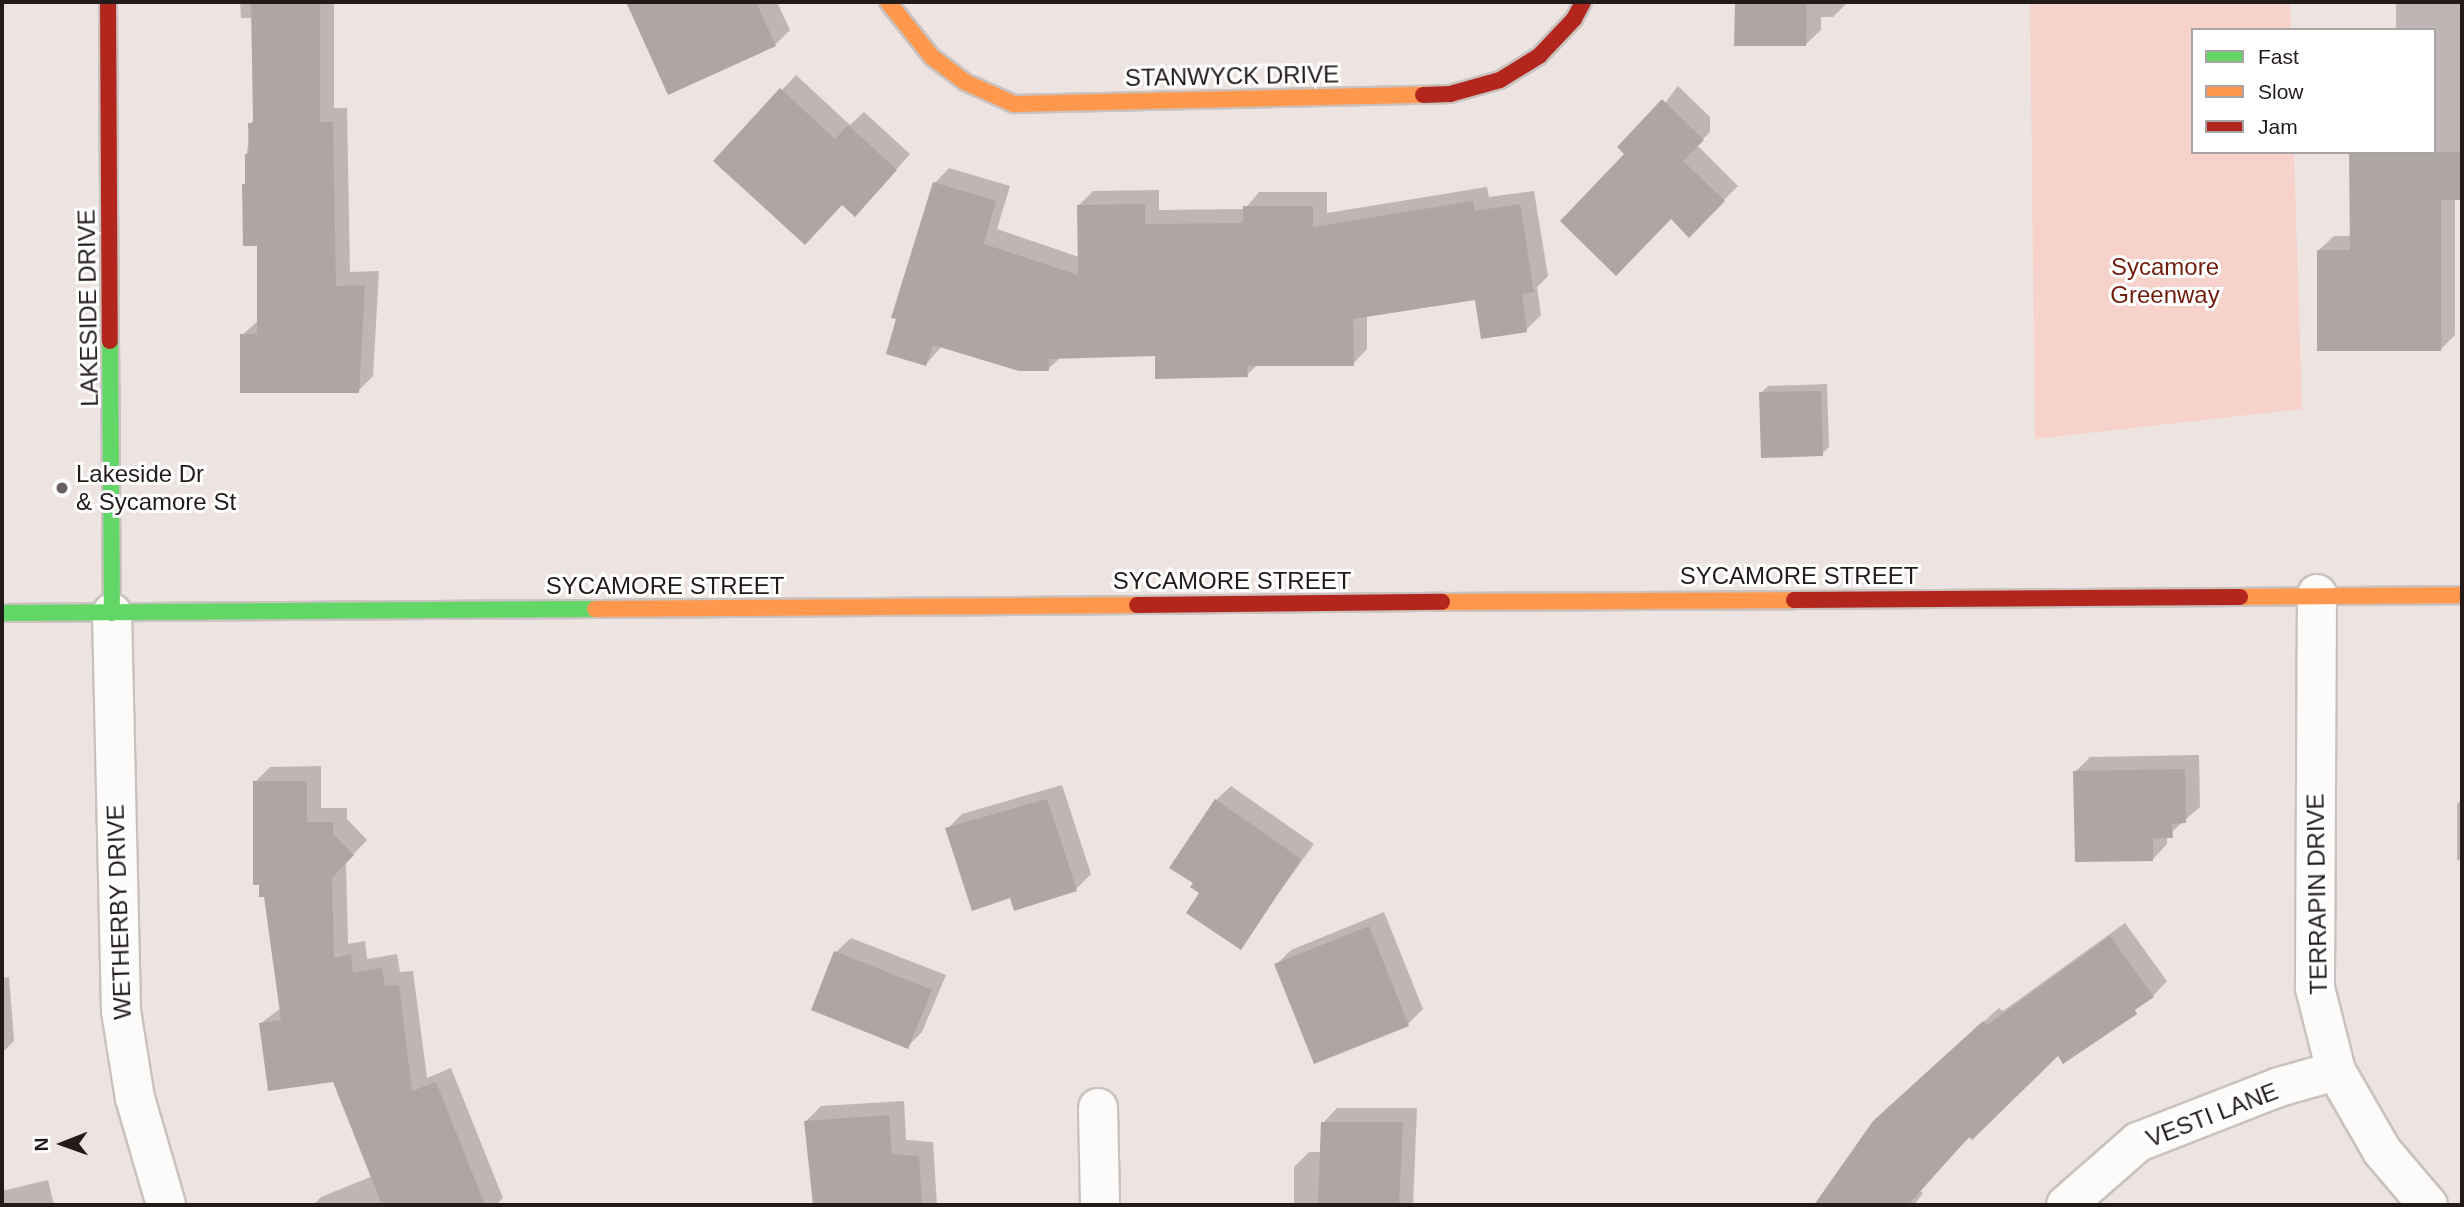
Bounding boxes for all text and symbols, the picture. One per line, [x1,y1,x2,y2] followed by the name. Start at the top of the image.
[2191,28,2436,154] legend
[2258,45,2299,68] text: Fast
[1125,60,1339,92] street label: STANWYCK DRIVE
[2258,80,2304,103] text: Slow
[2258,115,2298,138] text: Jam
[72,209,104,407] street label: LAKESIDE DRIVE
[2110,253,2220,309] park label: Sycamore Greenway
[76,460,236,516] place label: Lakeside Dr & Sycamore St
[54,480,70,496] marker: Lakeside Dr & Sycamore St
[1680,562,1918,590] street label: SYCAMORE STREET
[1113,567,1351,595] street label: SYCAMORE STREET
[546,572,784,600] street label: SYCAMORE STREET
[2301,793,2333,995] street label: TERRAPIN DRIVE
[101,804,137,1020] street label: WETHERBY DRIVE
[2142,1077,2282,1153] street label: VESTI LANE
[28,1109,98,1179] north arrow
[31,1137,52,1151] text: N

